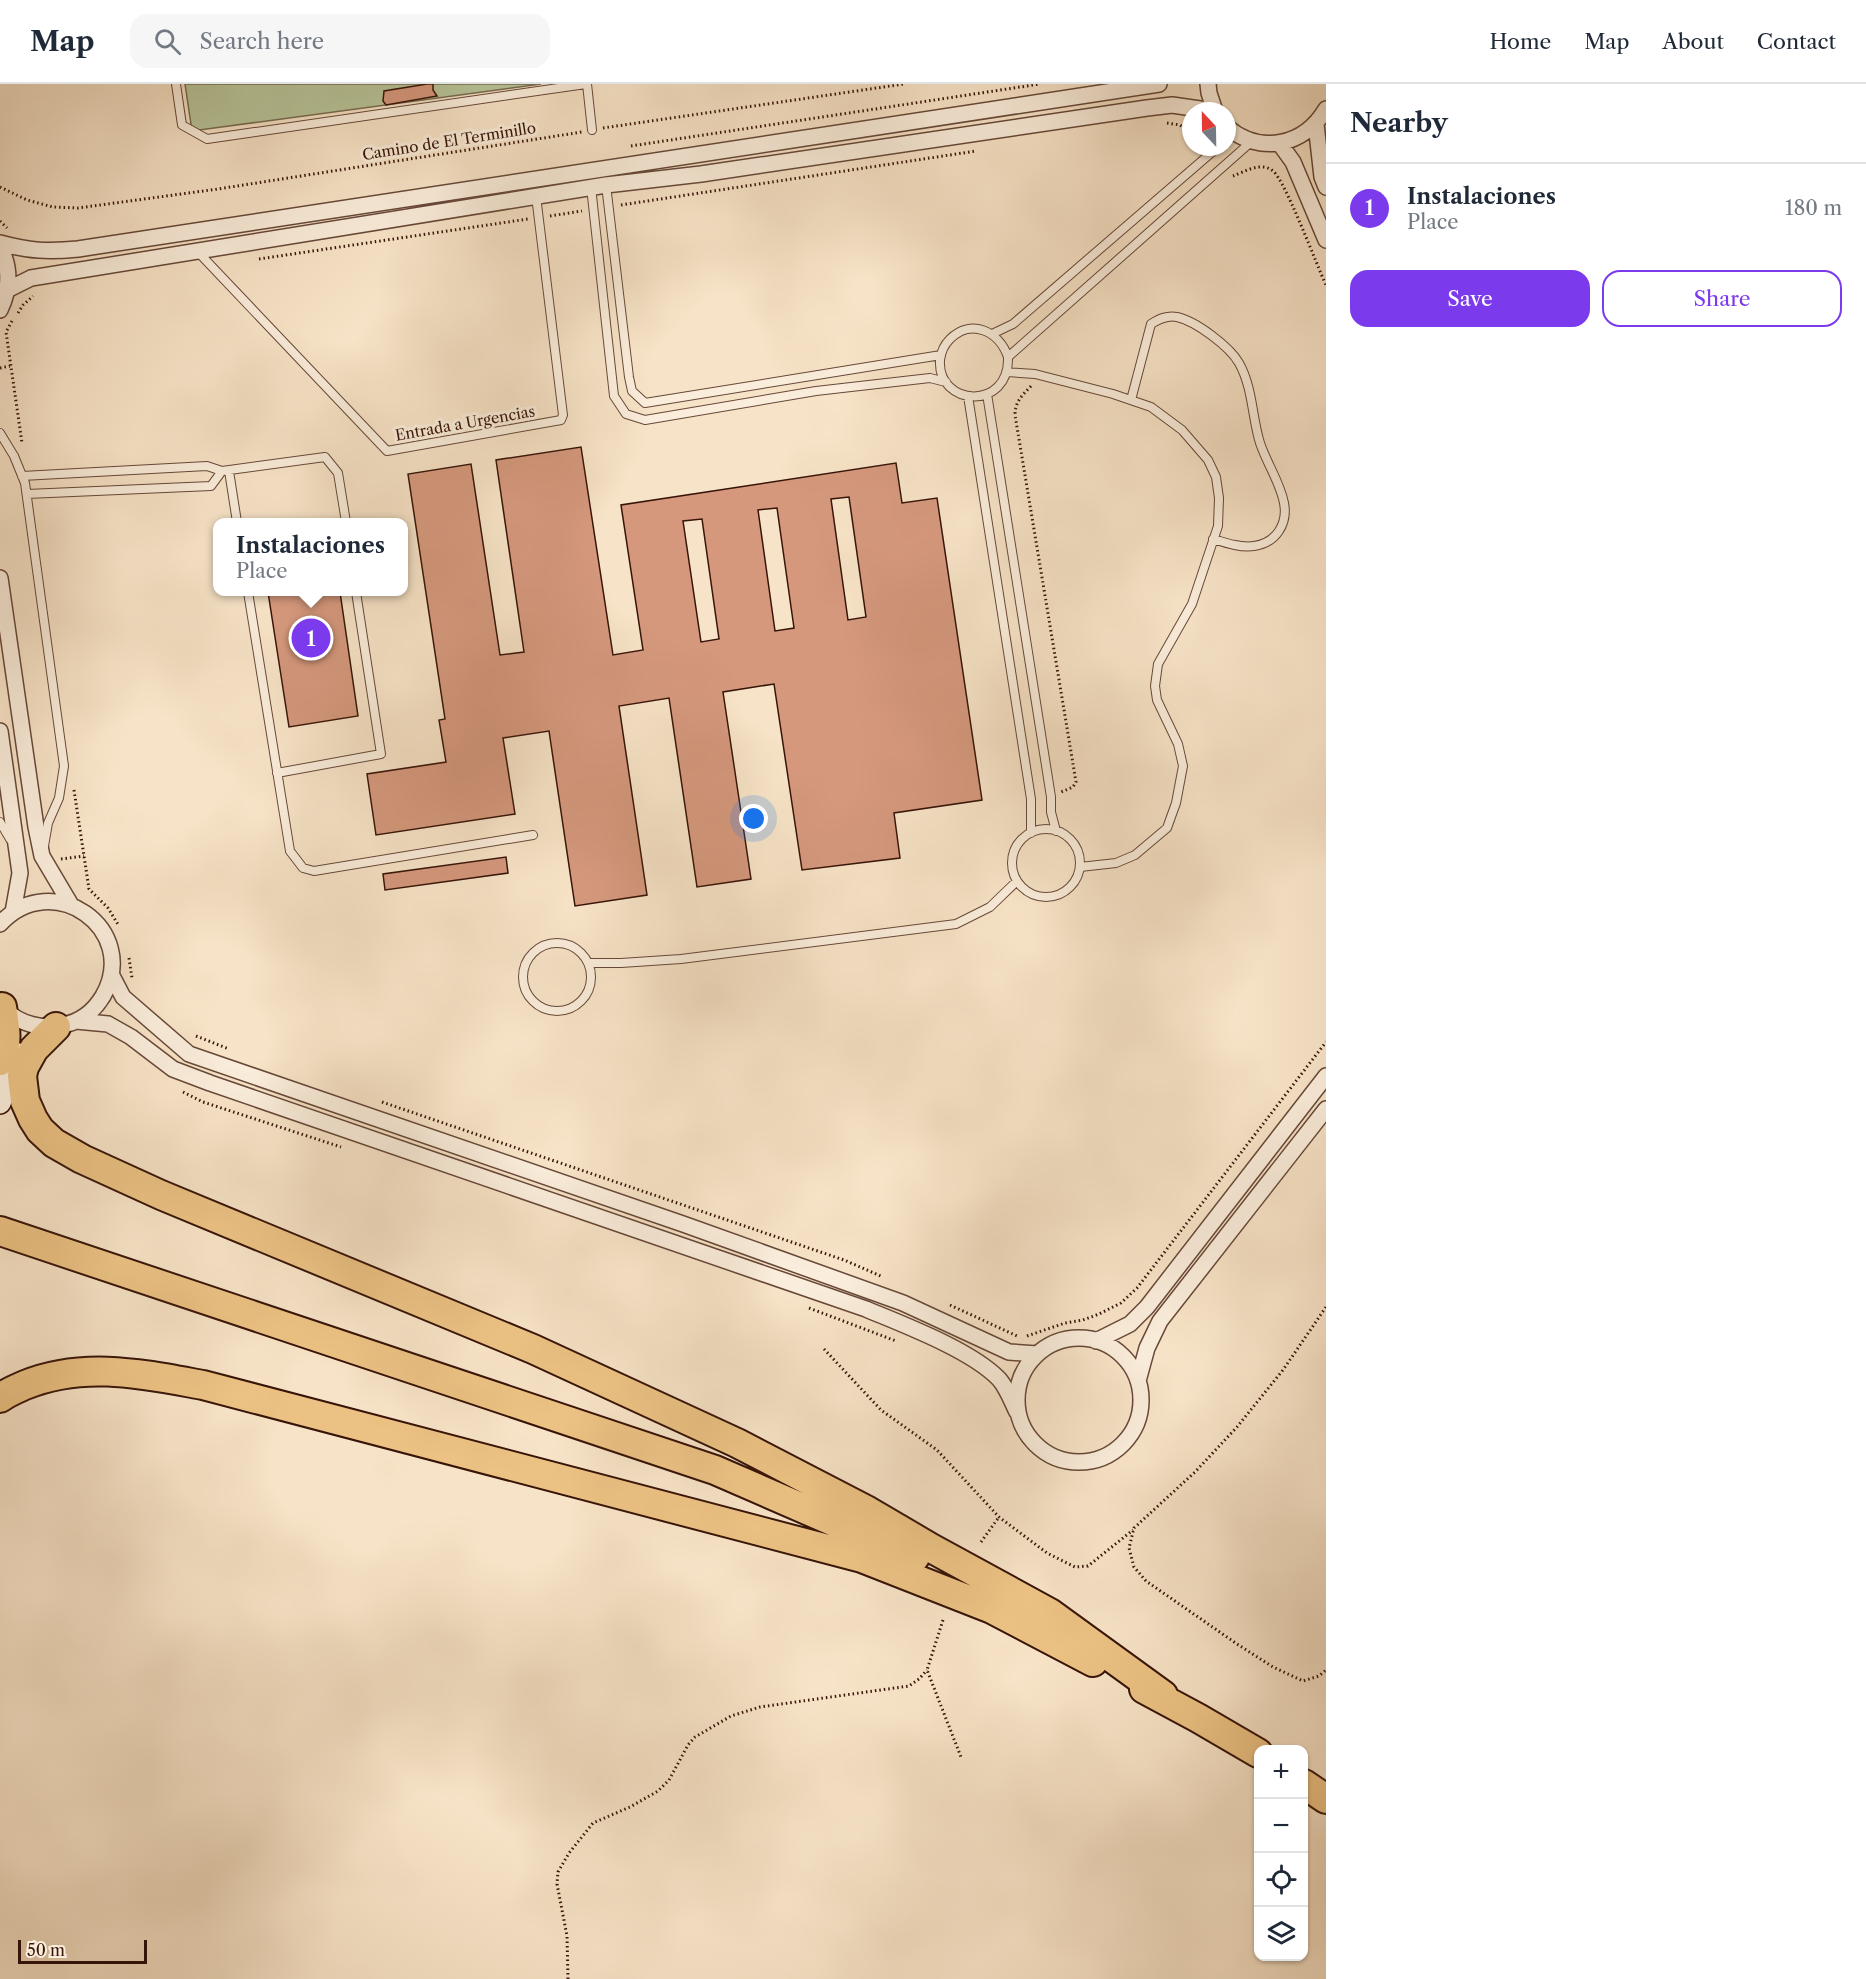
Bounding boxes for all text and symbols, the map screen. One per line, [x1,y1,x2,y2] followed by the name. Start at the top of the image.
[130,14,550,68] search box
[30,24,94,58] text: Map
[151,25,184,58] icon: search
[199,28,324,55] text: Search here
[1490,29,1551,54] text: Home
[1584,29,1629,54] text: Map
[1662,29,1724,54] text: About
[1757,29,1836,54] text: Contact
[1182,102,1236,156] north arrow
[1350,107,1448,139] text: Nearby
[361,118,537,164] street label: Camino de El Terminillo
[1407,183,1556,210] text: Instalaciones
[1365,196,1374,220] text: 1
[1785,196,1842,220] text: 180 m
[1407,210,1458,234] text: Place
[1350,270,1590,327] button: Save
[1602,270,1842,327] button: Share
[394,401,536,445] street label: Entrada a Urgencias
[213,518,408,596] popup
[236,532,385,559] text: Instalaciones
[236,559,287,583] text: Place
[292,616,330,660] pin: 1
[739,804,768,833] your location
[1254,1745,1308,1961] map controls
[1254,1745,1308,1799] button: +
[1254,1799,1308,1853] button: −
[1254,1853,1308,1907] button: locate
[1254,1907,1308,1961] button: layers
[18,1937,147,1964] scale bar
[27,1940,65,1960] text: 50 m

